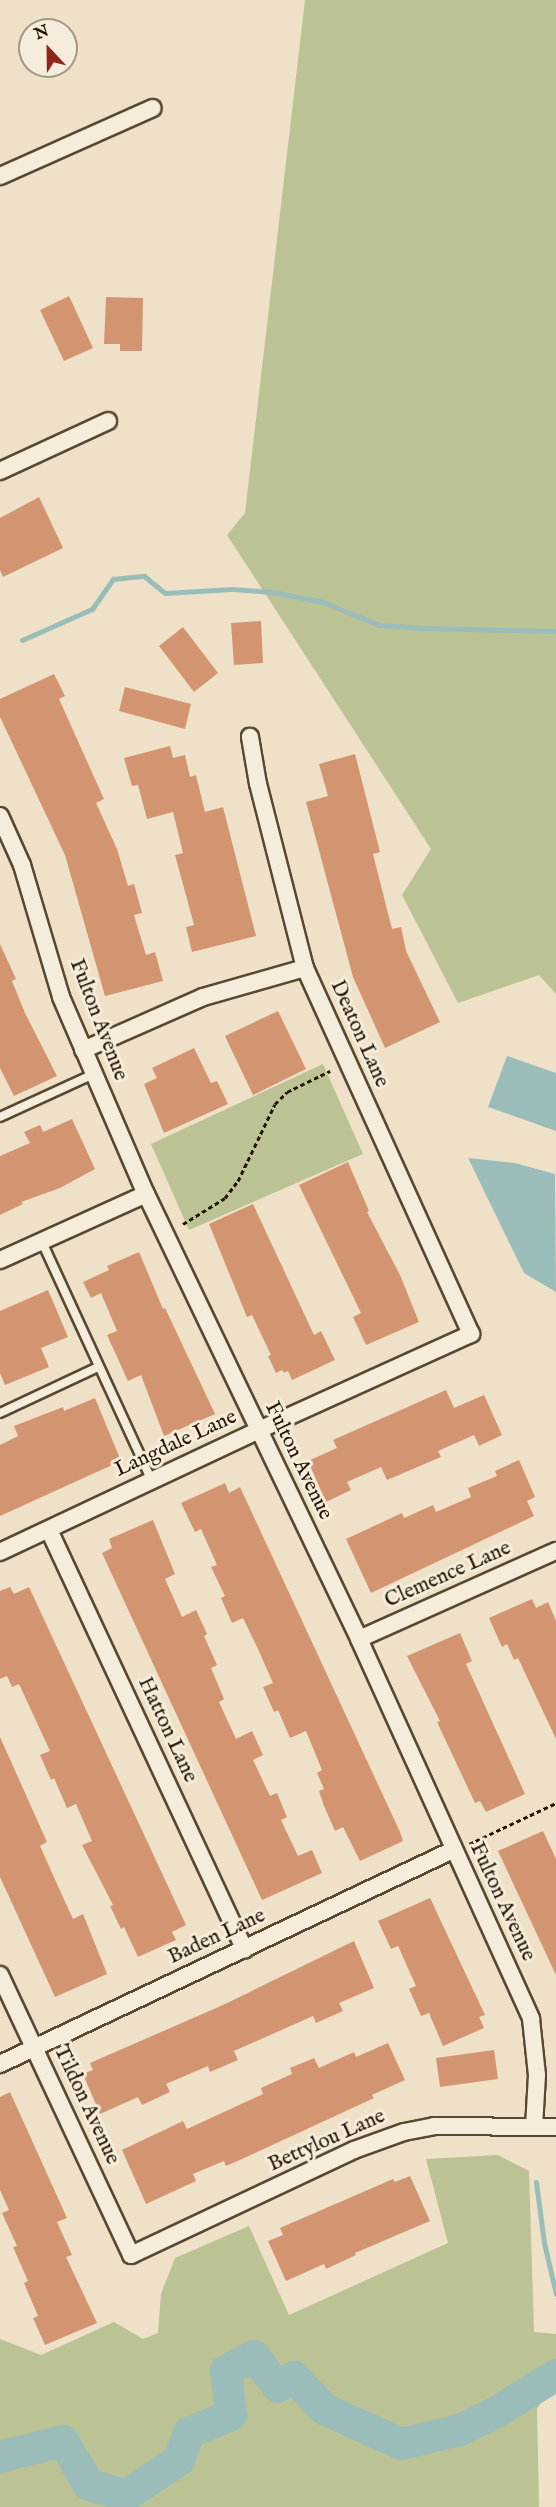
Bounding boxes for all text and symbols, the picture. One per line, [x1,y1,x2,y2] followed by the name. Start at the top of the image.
[18,18,78,78] north arrow
[32,21,52,45] text: N
[63,956,133,1084] street label: Fulton Avenue
[324,977,394,1091] street label: Deaton Lane
[259,1398,337,1524] street label: Fulton Avenue
[111,1405,241,1483] street label: Langdale Lane
[381,1536,515,1614] street label: Clemence Lane
[132,1673,202,1787] street label: Hatton Lane
[463,1839,541,1965] street label: Fulton Avenue
[164,1904,270,1970] street label: Baden Lane
[47,2041,125,2169] street label: Tildon Avenue
[265,2104,389,2178] street label: Bettylou Lane

